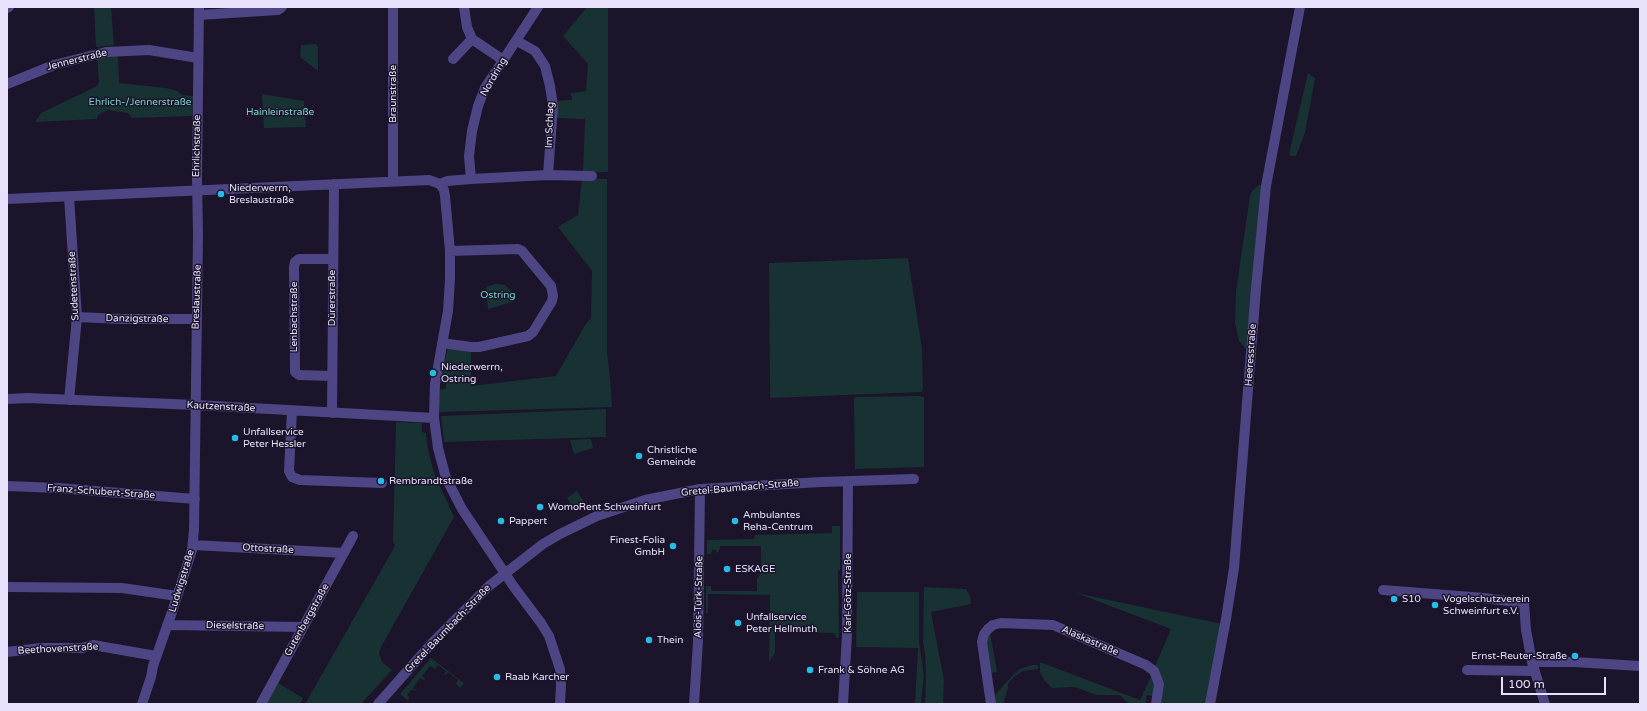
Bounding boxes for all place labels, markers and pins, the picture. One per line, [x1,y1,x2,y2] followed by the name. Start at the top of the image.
[229,182,294,206] place label: Niederwerrn, Breslaustraße
[216,189,226,199] marker: Niederwerrn, Breslaustraße
[441,361,503,384] place label: Niederwerrn, Ostring
[428,368,438,378] marker: Niederwerrn, Ostring
[243,426,306,450] place label: Unfallservice Peter Hessler
[230,433,240,443] marker: Unfallservice Peter Hessler
[647,444,697,468] place label: Christliche Gemeinde
[634,451,644,461] marker: Christliche Gemeinde
[389,475,473,487] place label: Rembrandtstraße
[376,476,386,486] marker: Rembrandtstraße
[548,501,661,513] place label: WomoRent Schweinfurt
[535,502,545,512] marker: WomoRent Schweinfurt
[743,509,813,532] place label: Ambulantes Reha-Centrum
[509,515,547,527] place label: Pappert
[496,516,506,526] marker: Pappert
[730,516,740,526] marker: Ambulantes Reha-Centrum
[610,534,665,558] place label: Finest-Folia GmbH
[668,541,678,551] marker: Finest-Folia GmbH
[735,563,775,575] place label: ESKAGE
[722,564,732,574] marker: ESKAGE
[1402,593,1421,605] place label: S10
[1443,593,1530,616] place label: Vogelschutzverein Schweinfurt e.V.
[1389,594,1399,604] marker: S10
[1430,600,1440,610] marker: Vogelschutzverein Schweinfurt e.V.
[746,611,817,634] place label: Unfallservice Peter Hellmuth
[733,618,743,628] marker: Unfallservice Peter Hellmuth
[657,634,683,646] place label: Thein
[644,635,654,645] marker: Thein
[1471,650,1567,662] place label: Ernst-Reuter-Straße
[1570,651,1580,661] marker: Ernst-Reuter-Straße
[818,664,905,676] place label: Frank & Söhne AG
[805,665,815,675] marker: Frank & Söhne AG
[505,671,569,683] place label: Raab Karcher
[492,672,502,682] marker: Raab Karcher

